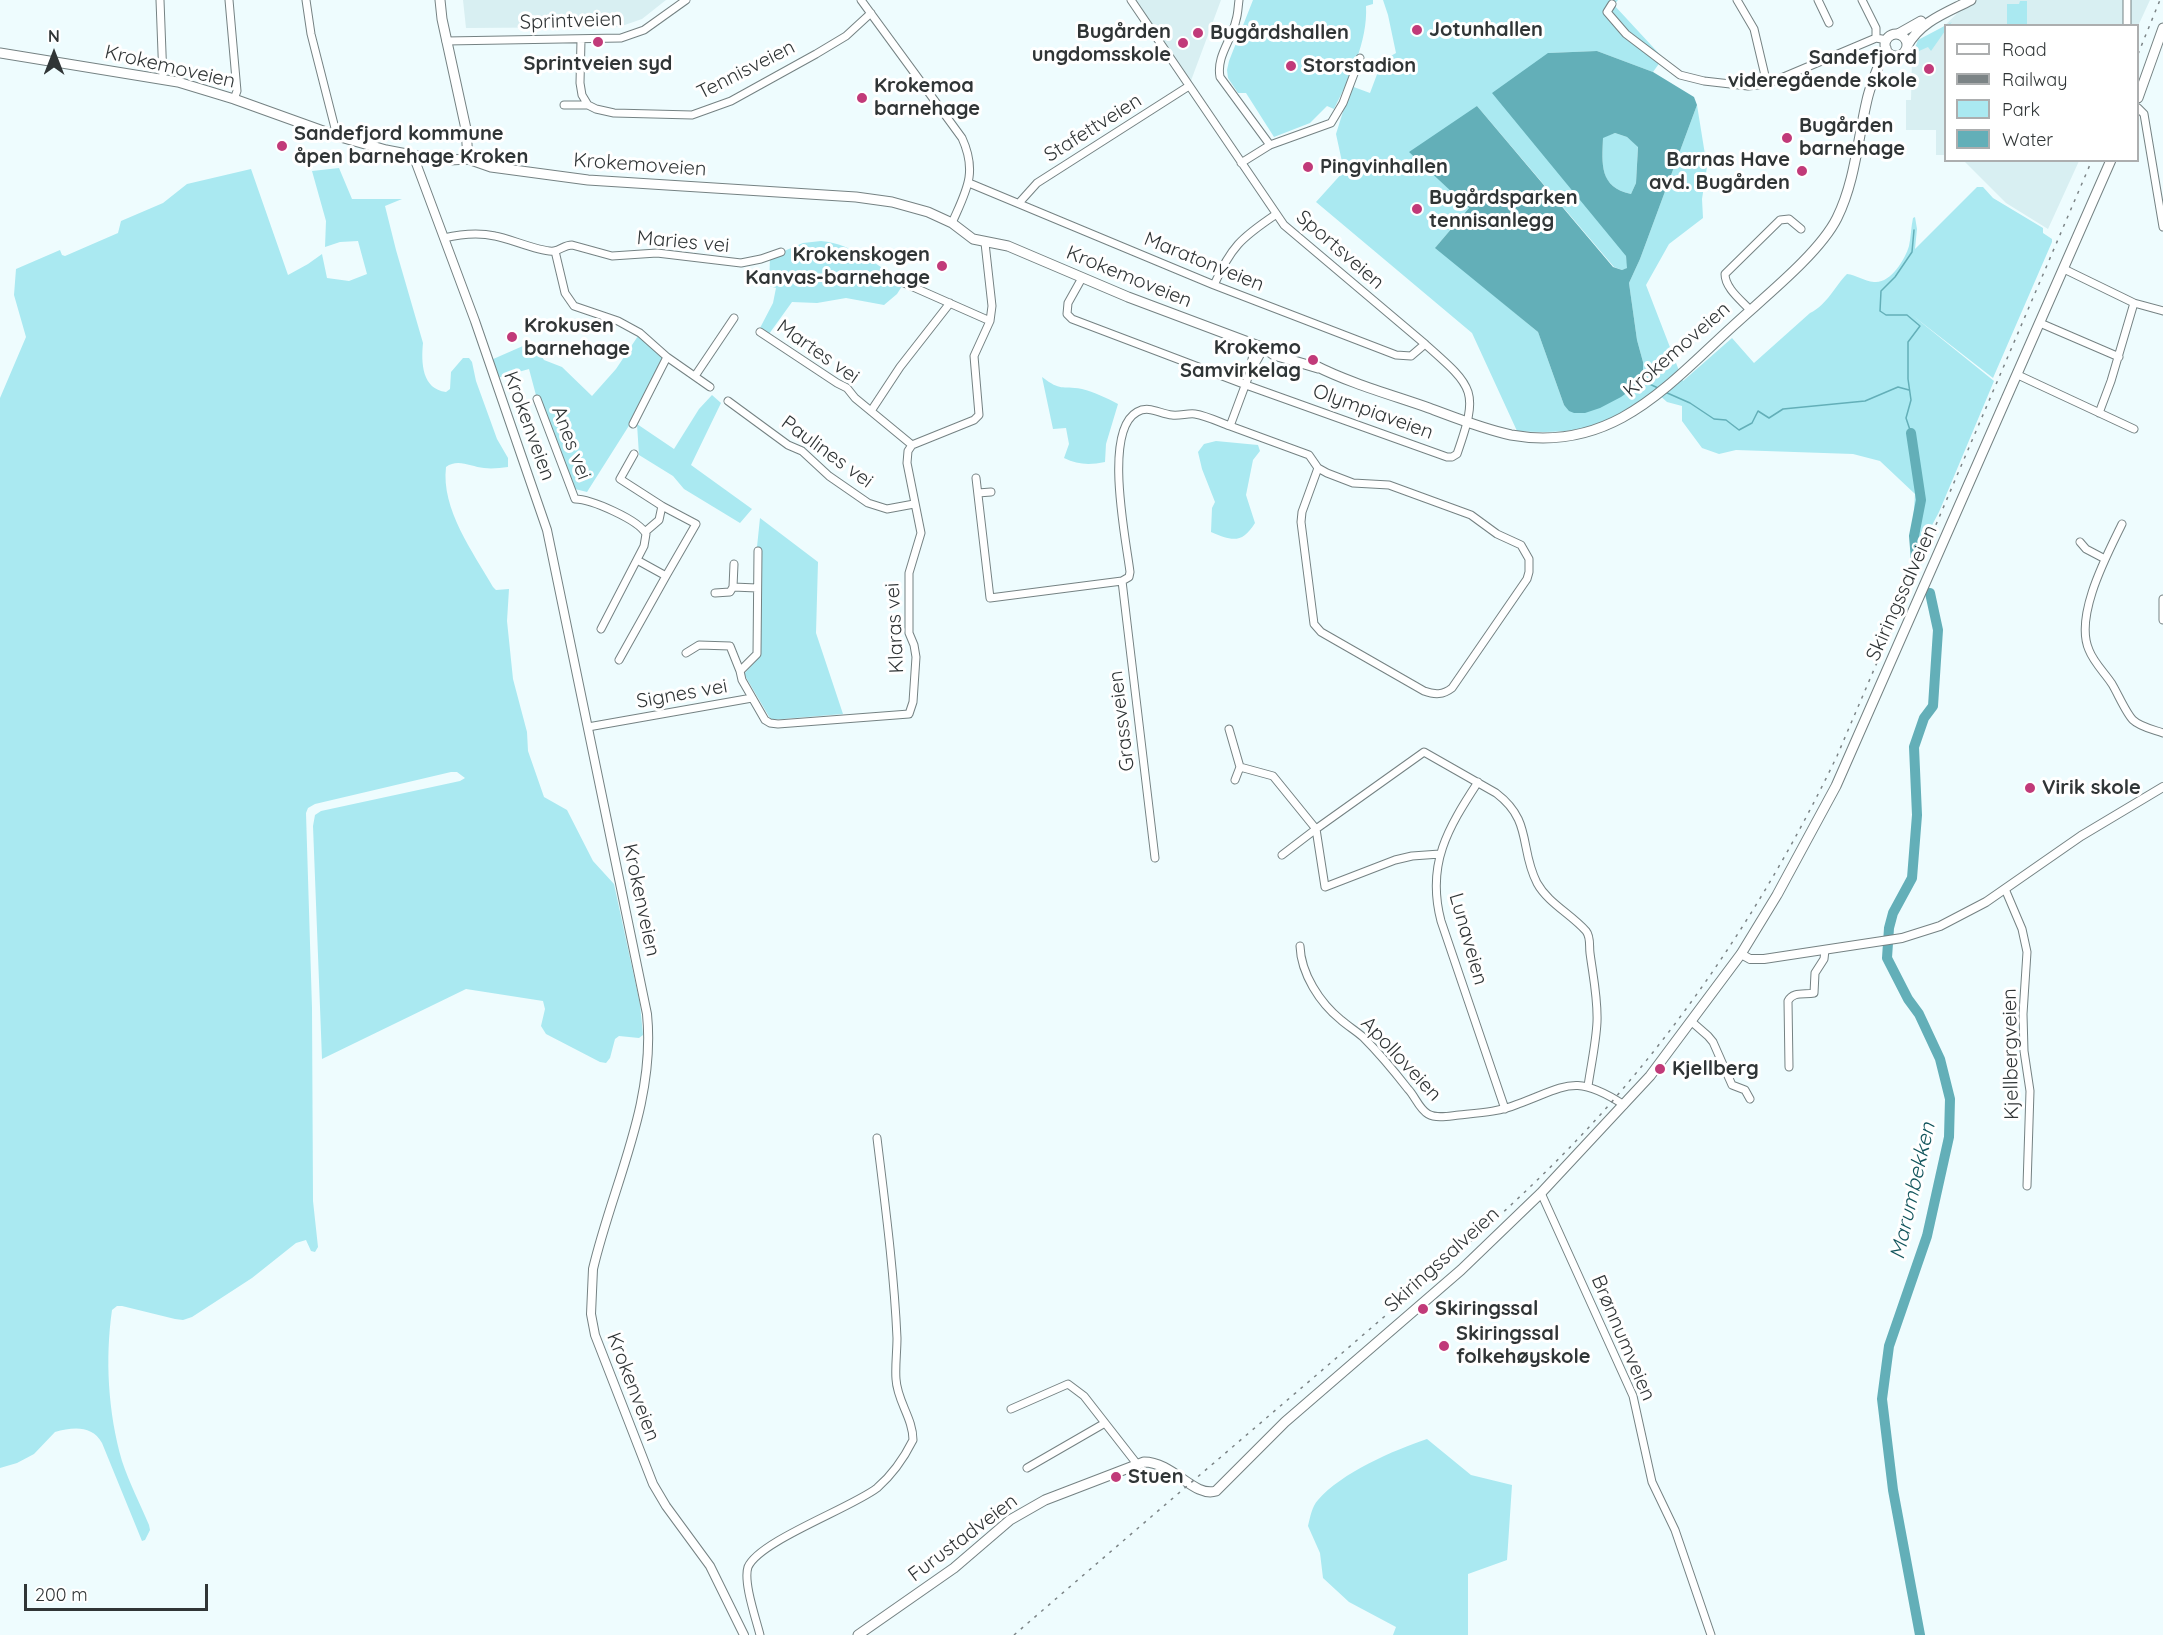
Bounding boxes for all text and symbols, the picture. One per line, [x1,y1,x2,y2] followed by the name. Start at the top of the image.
[519,7,623,35] street label: Sprintveien
[1429,18,1543,42] place label: Jotunhallen
[1032,20,1171,67] place label: Bugården ungdomsskole
[1210,21,1349,45] place label: Bugårdshallen
[1410,23,1424,37] marker: Jotunhallen
[24,24,84,84] north arrow
[1944,24,2139,162] legend
[48,26,60,46] text: N
[1191,26,1205,40] marker: Bugårdshallen
[591,35,605,49] marker: Sprintveien syd
[693,35,799,105] street label: Tennisveien
[1176,36,1190,50] marker: Bugården ungdomsskole
[2002,38,2047,61] text: Road
[102,40,238,94] street label: Krokemoveien
[1728,46,1917,93] place label: Sandefjord videregående skole
[524,52,672,76] place label: Sprintveien syd
[1303,54,1416,78] place label: Storstadion
[1284,59,1298,73] marker: Storstadion
[1922,62,1936,76] marker: Sandefjord videregående skole
[2002,68,2068,91] text: Railway
[874,74,980,121] place label: Krokemoa barnehage
[1040,89,1146,167] street label: Stafettveien
[855,91,869,105] marker: Krokemoa barnehage
[2002,98,2040,121] text: Park
[1799,114,1905,161] place label: Bugården barnehage
[294,122,528,169] place label: Sandefjord kommune åpen barnehage Kroken
[2002,128,2053,151] text: Water
[1780,131,1794,145] marker: Bugården barnehage
[275,139,289,153] marker: Sandefjord kommune åpen barnehage Kroken
[573,148,707,182] street label: Krokemoveien
[1649,148,1790,195] place label: Barnas Have avd. Bugården
[1320,155,1448,179] place label: Pingvinhallen
[1301,160,1315,174] marker: Pingvinhallen
[1795,164,1809,178] marker: Barnas Have avd. Bugården
[1429,186,1578,233] place label: Bugårdsparken tennisanlegg
[1410,202,1424,216] marker: Bugårdsparken tennisanlegg
[1291,205,1389,295] street label: Sportsveien
[636,226,730,258] street label: Maries vei
[1140,227,1268,297] street label: Maratonveien
[1063,241,1195,313] street label: Krokemoveien
[745,243,930,290] place label: Krokenskogen Kanvas-barnehage
[935,259,949,273] marker: Krokenskogen Kanvas-barnehage
[1619,297,1735,403] street label: Krokemoveien
[524,314,630,361] place label: Krokusen barnehage
[772,315,864,389] street label: Martes vei
[505,330,519,344] marker: Krokusen barnehage
[1180,336,1301,383] place label: Krokemo Samvirkelag
[1306,353,1320,367] marker: Krokemo Samvirkelag
[498,368,560,484] street label: Krokenveien
[1309,379,1437,445] street label: Olympiaveien
[546,403,596,483] street label: Anes vei
[776,411,878,493] street label: Paulines vei
[1861,521,1943,665] street label: Skiringssalveien
[881,582,909,674] street label: Klaras vei
[1104,669,1140,773] street label: Grassveien
[635,674,729,714] street label: Signes vei
[2042,776,2141,800] place label: Virik skole
[2023,781,2037,795] marker: Virik skole
[617,841,665,959] street label: Krokenveien
[1443,890,1493,988] street label: Lunaveien
[1998,988,2024,1120] street label: Kjellbergveien
[1356,1012,1446,1106] street label: Apolloveien
[1672,1057,1759,1081] place label: Kjellberg
[1653,1062,1667,1076] marker: Kjellberg
[1885,1120,1941,1262] water label: Marumbekken
[1380,1202,1504,1318] street label: Skiringssalveien
[1586,1271,1660,1405] street label: Brønnumveien
[1435,1297,1538,1321] place label: Skiringssal
[1416,1302,1430,1316] marker: Skiringssal
[1456,1322,1591,1369] place label: Skiringssal folkehøyskole
[601,1329,665,1445] street label: Krokenveien
[1437,1339,1451,1353] marker: Skiringssal folkehøyskole
[1128,1465,1184,1489] place label: Stuen
[1109,1470,1123,1484] marker: Stuen
[904,1489,1022,1587] street label: Furustadveien
[27,1572,212,1610] scale bar
[35,1583,88,1606] text: 200 m

